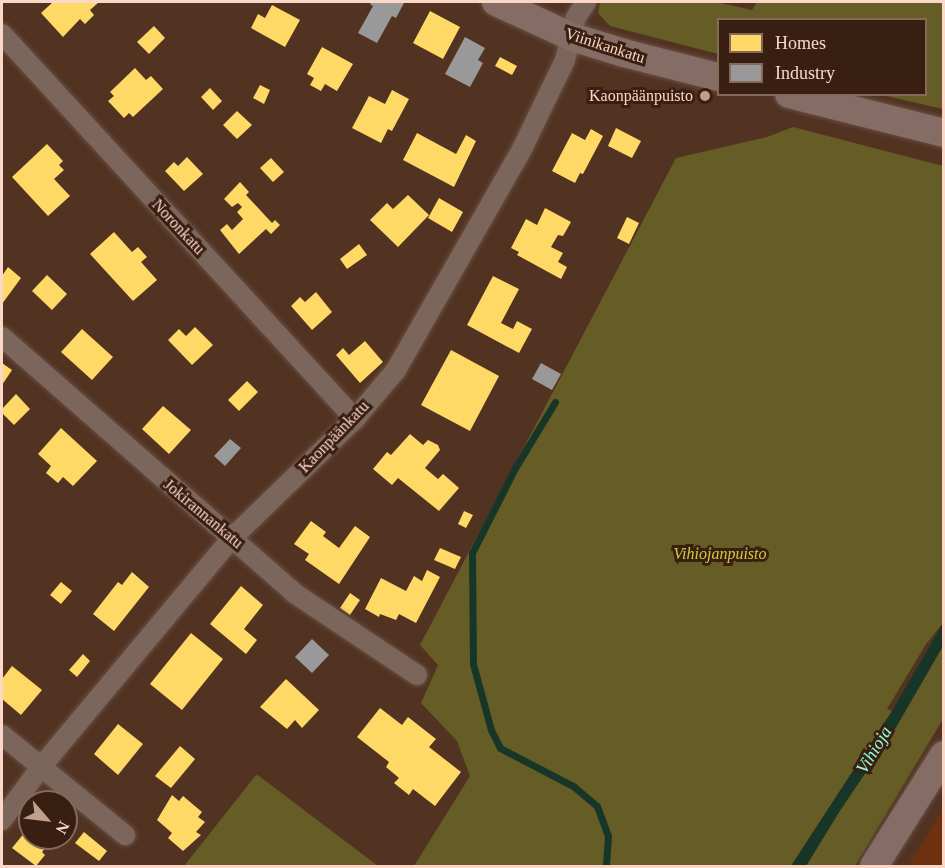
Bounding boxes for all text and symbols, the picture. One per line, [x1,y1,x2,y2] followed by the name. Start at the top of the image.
[717,18,927,96] legend
[563,24,647,68] street label: Viinikankatu
[775,33,826,53] text: Homes
[775,63,835,83] text: Industry
[589,86,693,106] place label: Kaonpäänpuisto
[698,89,712,103] marker: Kaonpäänpuisto
[148,195,208,259] street label: Noronkatu
[295,397,373,477] street label: Kaonpäänkatu
[159,475,247,553] street label: Jokirannankatu
[673,544,767,564] park label: Vihiojanpuisto
[851,722,897,778] water label: Vihioja
[18,790,78,850] north arrow
[52,819,73,837] text: N

